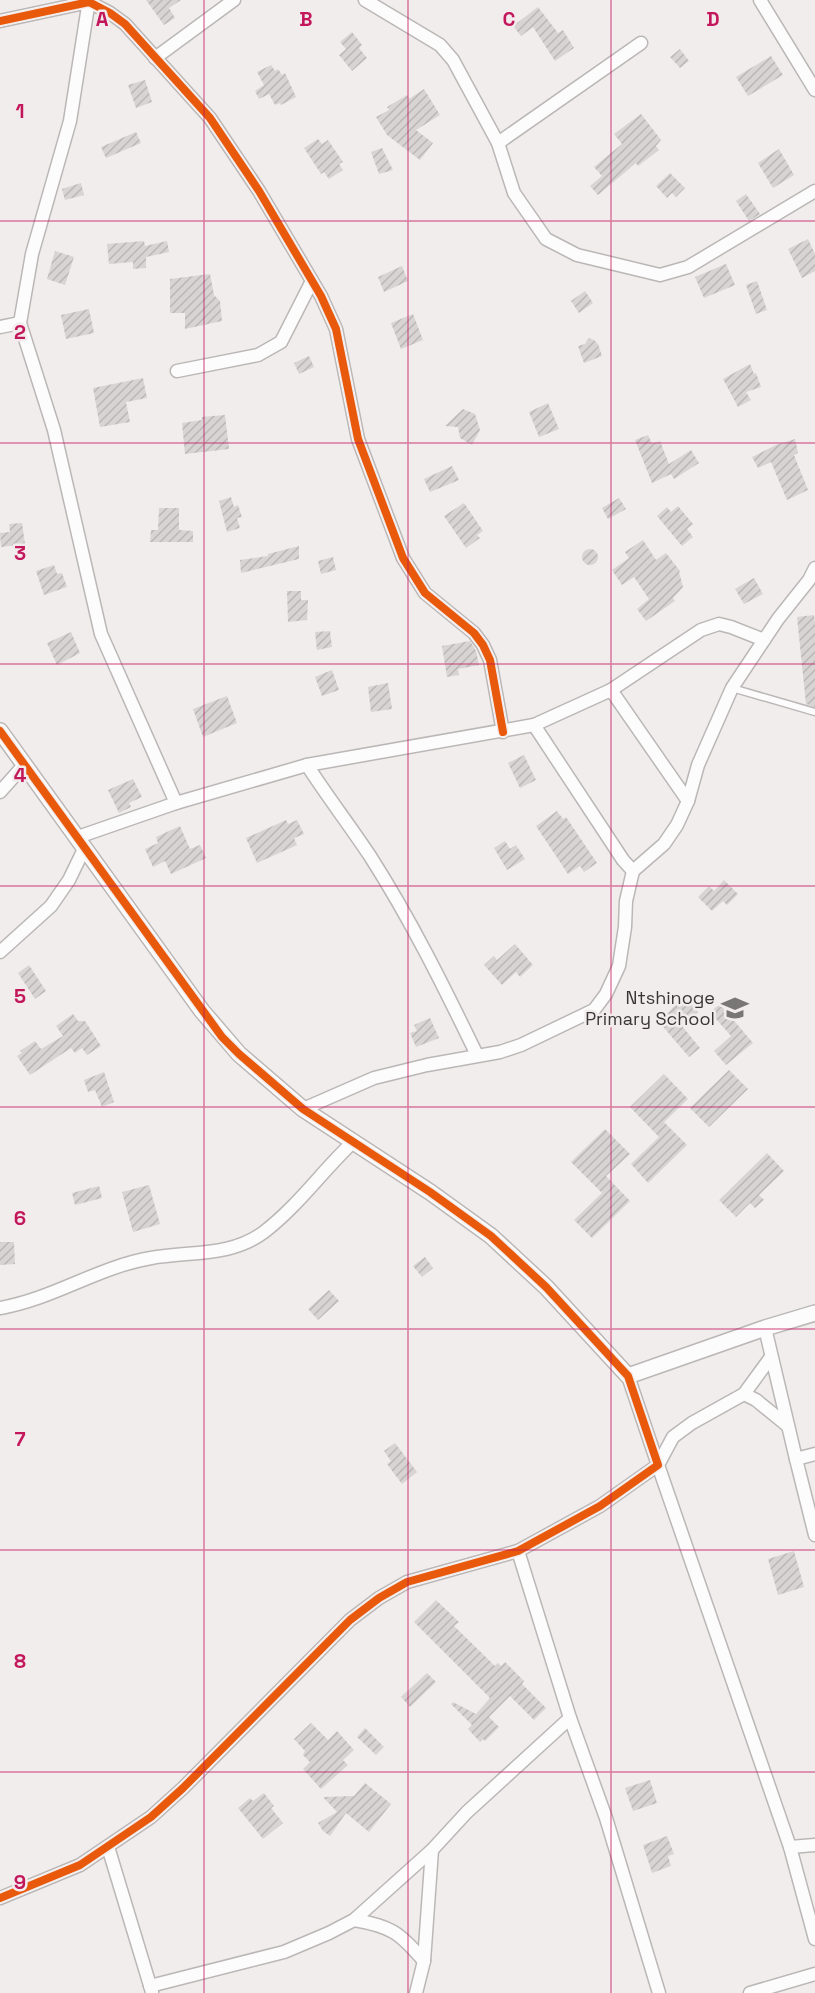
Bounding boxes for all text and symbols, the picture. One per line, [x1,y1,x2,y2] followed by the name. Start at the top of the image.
[96,6,109,32] text: A
[299,6,313,32] text: B
[503,6,516,32] text: C
[706,6,720,32] text: D
[15,98,25,124] text: 1
[14,319,26,345] text: 2
[14,540,26,566] text: 3
[14,762,27,788] text: 4
[14,983,26,1009] text: 5
[585,986,715,1030] place label: Ntshinoge Primary School
[720,993,750,1023] school or university icon: Ntshinoge Primary School
[14,1205,26,1231] text: 6
[14,1426,26,1452] text: 7
[14,1648,26,1674] text: 8
[14,1869,26,1895] text: 9

